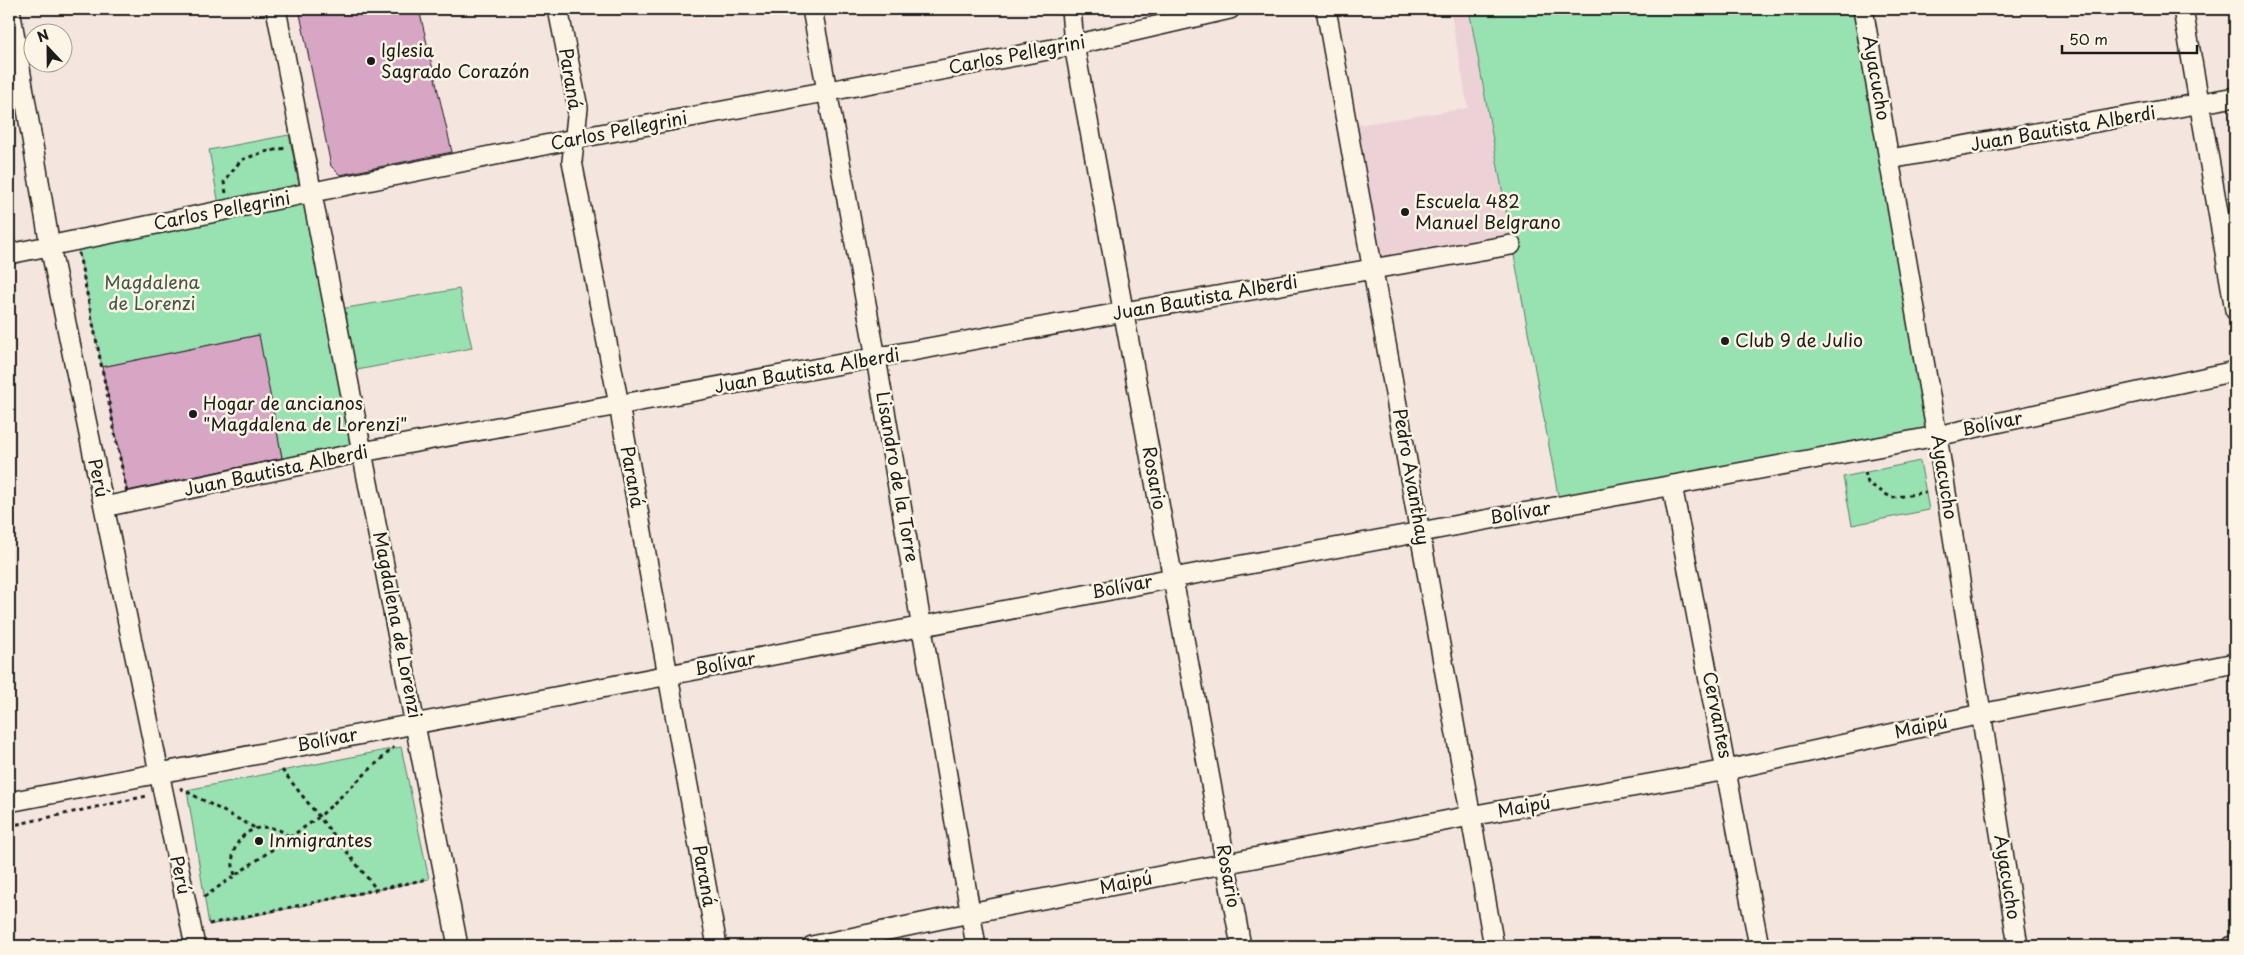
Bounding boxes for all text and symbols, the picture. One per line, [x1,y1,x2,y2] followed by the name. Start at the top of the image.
[22,22,72,72] north arrow
[2062,22,2196,54] scale bar
[34,24,52,47] text: N
[946,27,1087,80] street label: Carlos Pellegrini
[2069,27,2108,50] text: 50 m
[1857,33,1898,122] street label: Ayacucho
[381,36,530,84] place label: Iglesia Sagrado Corazón
[553,46,590,112] street label: Paraná
[365,55,377,67] marker: Iglesia Sagrado Corazón
[1968,98,2157,157] street label: Juan Bautista Alberdi
[548,103,689,156] street label: Carlos Pellegrini
[151,183,292,236] street label: Carlos Pellegrini
[1415,187,1561,235] place label: Escuela 482 Manuel Belgrano
[1399,206,1411,218] marker: Escuela 482 Manuel Belgrano
[1110,267,1299,326] street label: Juan Bautista Alberdi
[104,268,200,316] park label: Magdalena de Lorenzi
[1735,326,1863,353] place label: Club 9 de Julio
[1719,335,1731,347] marker: Club 9 de Julio
[712,340,901,399] street label: Juan Bautista Alberdi
[203,389,408,437] place label: Hogar de ancianos "Magdalena de Lorenzi"
[870,389,927,564] street label: Lisandro de la Torre
[1959,403,2025,442] street label: Bolívar
[1387,406,1438,547] street label: Pedro Avanthay
[187,408,199,420] marker: Hogar de ancianos "Magdalena de Lorenzi"
[1925,432,1966,521] street label: Ayacucho
[181,437,370,502] street label: Juan Bautista Alberdi
[615,444,652,510] street label: Paraná
[1137,444,1174,512] street label: Rosario
[82,456,117,500] street label: Perú
[1487,493,1553,530] street label: Bolívar
[367,529,430,720] street label: Magdalena de Lorenzi
[1089,566,1155,605] street label: Bolívar
[692,643,758,682] street label: Bolívar
[1697,669,1740,760] street label: Cervantes
[1892,707,1950,744] street label: Maipú
[294,719,360,758] street label: Bolívar
[1495,788,1552,823] street label: Maipú
[269,826,372,853] place label: Inmigrantes
[1988,832,2029,921] street label: Ayacucho
[253,835,265,847] marker: Inmigrantes
[1211,842,1248,910] street label: Rosario
[687,843,724,909] street label: Paraná
[164,853,199,897] street label: Perú
[1097,863,1155,900] street label: Maipú

